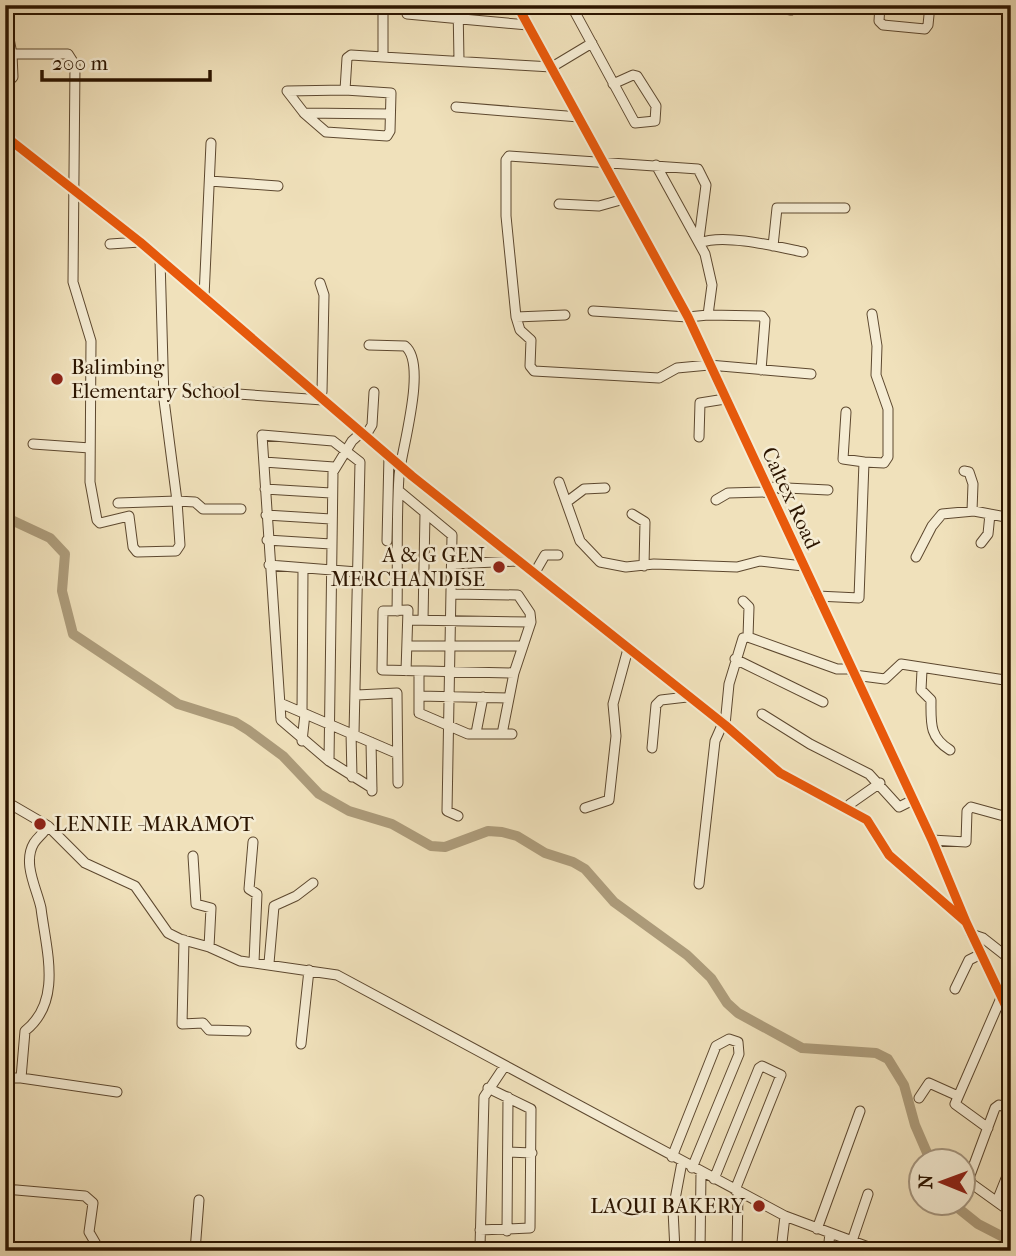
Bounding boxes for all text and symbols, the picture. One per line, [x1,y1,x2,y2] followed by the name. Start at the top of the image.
[42,38,210,82] scale bar
[52,51,108,75] text: 200 m
[71,355,240,403] place label: Balimbing Elementary School
[49,371,65,387] marker: Balimbing Elementary School
[757,443,825,553] street label: Caltex Road
[330,543,485,591] place label: A & G GEN MERCHANDISE
[491,559,507,575] marker: A & G GEN MERCHANDISE
[54,812,255,836] place label: LENNIE -MARAMOT
[32,816,48,832] marker: LENNIE -MARAMOT
[908,1148,978,1218] north arrow
[915,1174,937,1189] text: N
[590,1194,746,1218] place label: LAQUI BAKERY
[751,1198,767,1214] marker: LAQUI BAKERY

